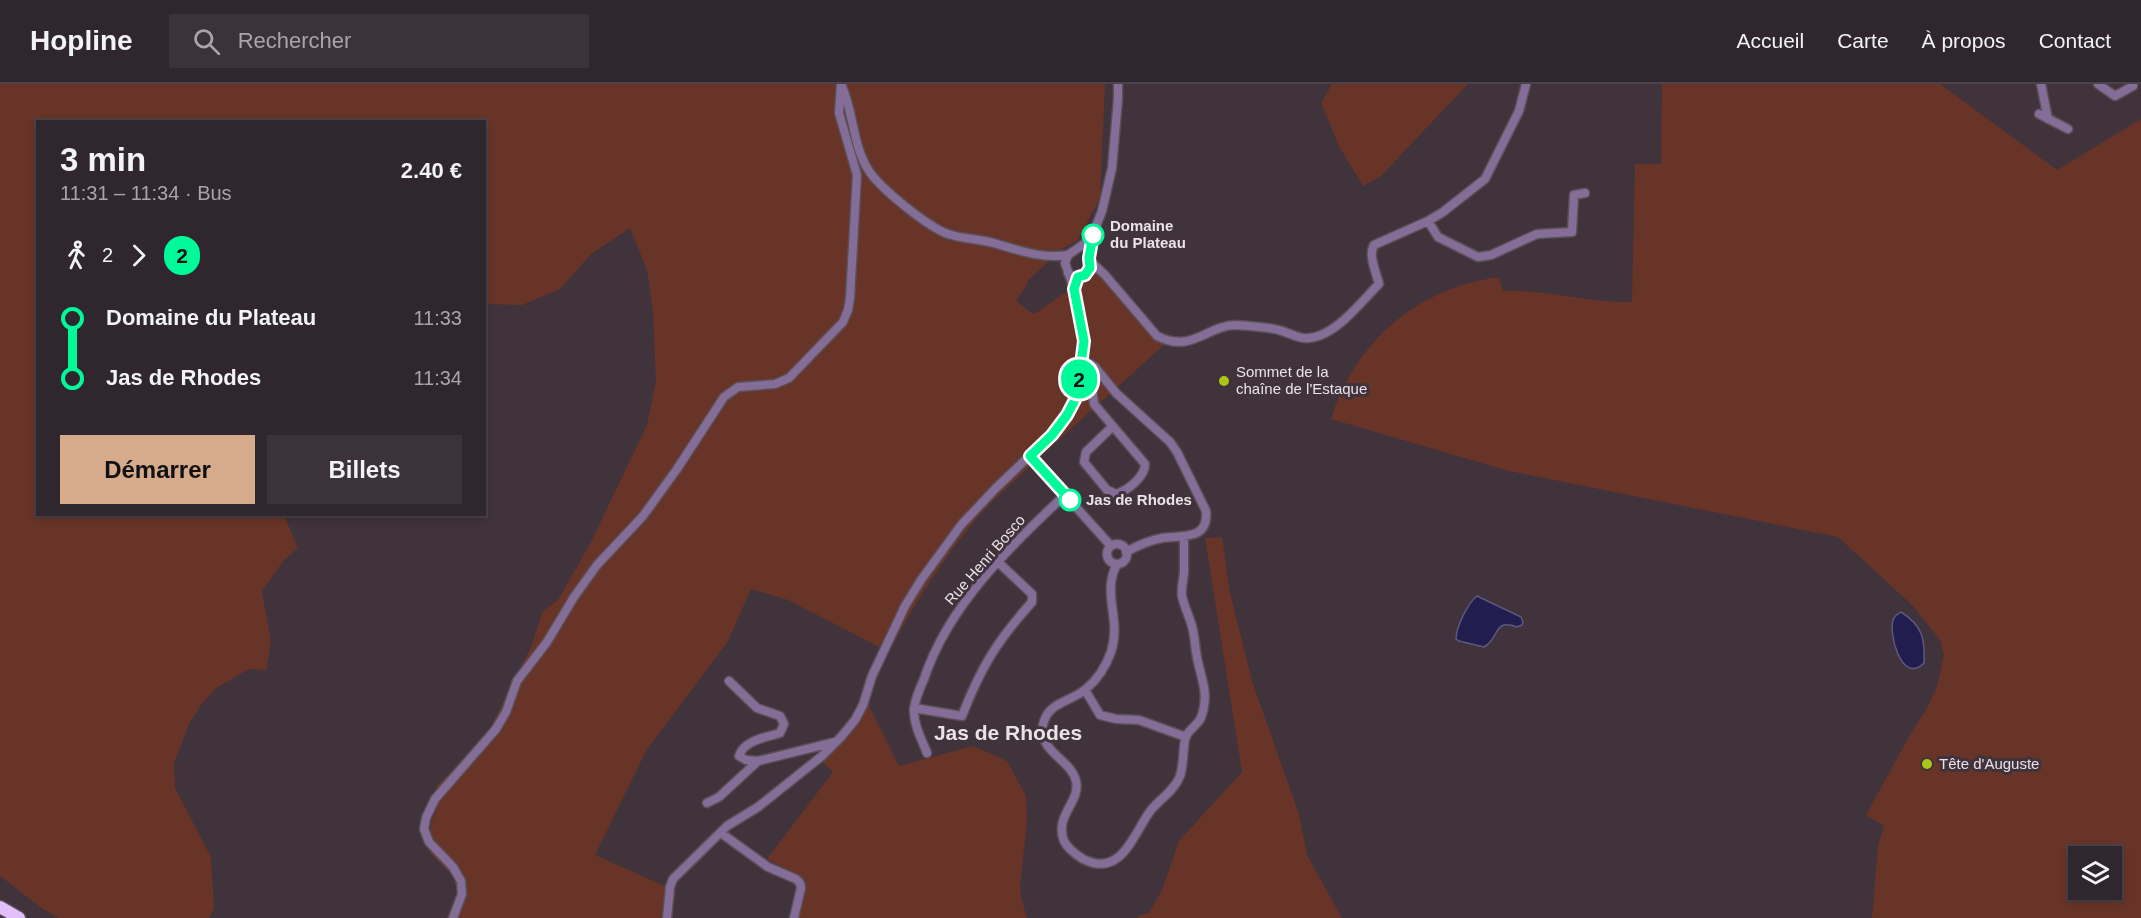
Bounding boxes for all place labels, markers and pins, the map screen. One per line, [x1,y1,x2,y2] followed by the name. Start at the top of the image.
[1110,217,1186,251] place label: Domaine du Plateau
[1082,224,1104,246] marker: Domaine du Plateau
[1236,363,1367,397] place label: Sommet de la chaîne de l'Estaque
[1217,374,1231,388] marker: Sommet de la chaîne de l'Estaque
[1059,489,1081,511] marker: Jas de Rhodes
[1086,491,1192,508] place label: Jas de Rhodes
[1939,755,2039,772] place label: Tête d'Auguste
[1920,757,1934,771] marker: Tête d'Auguste

